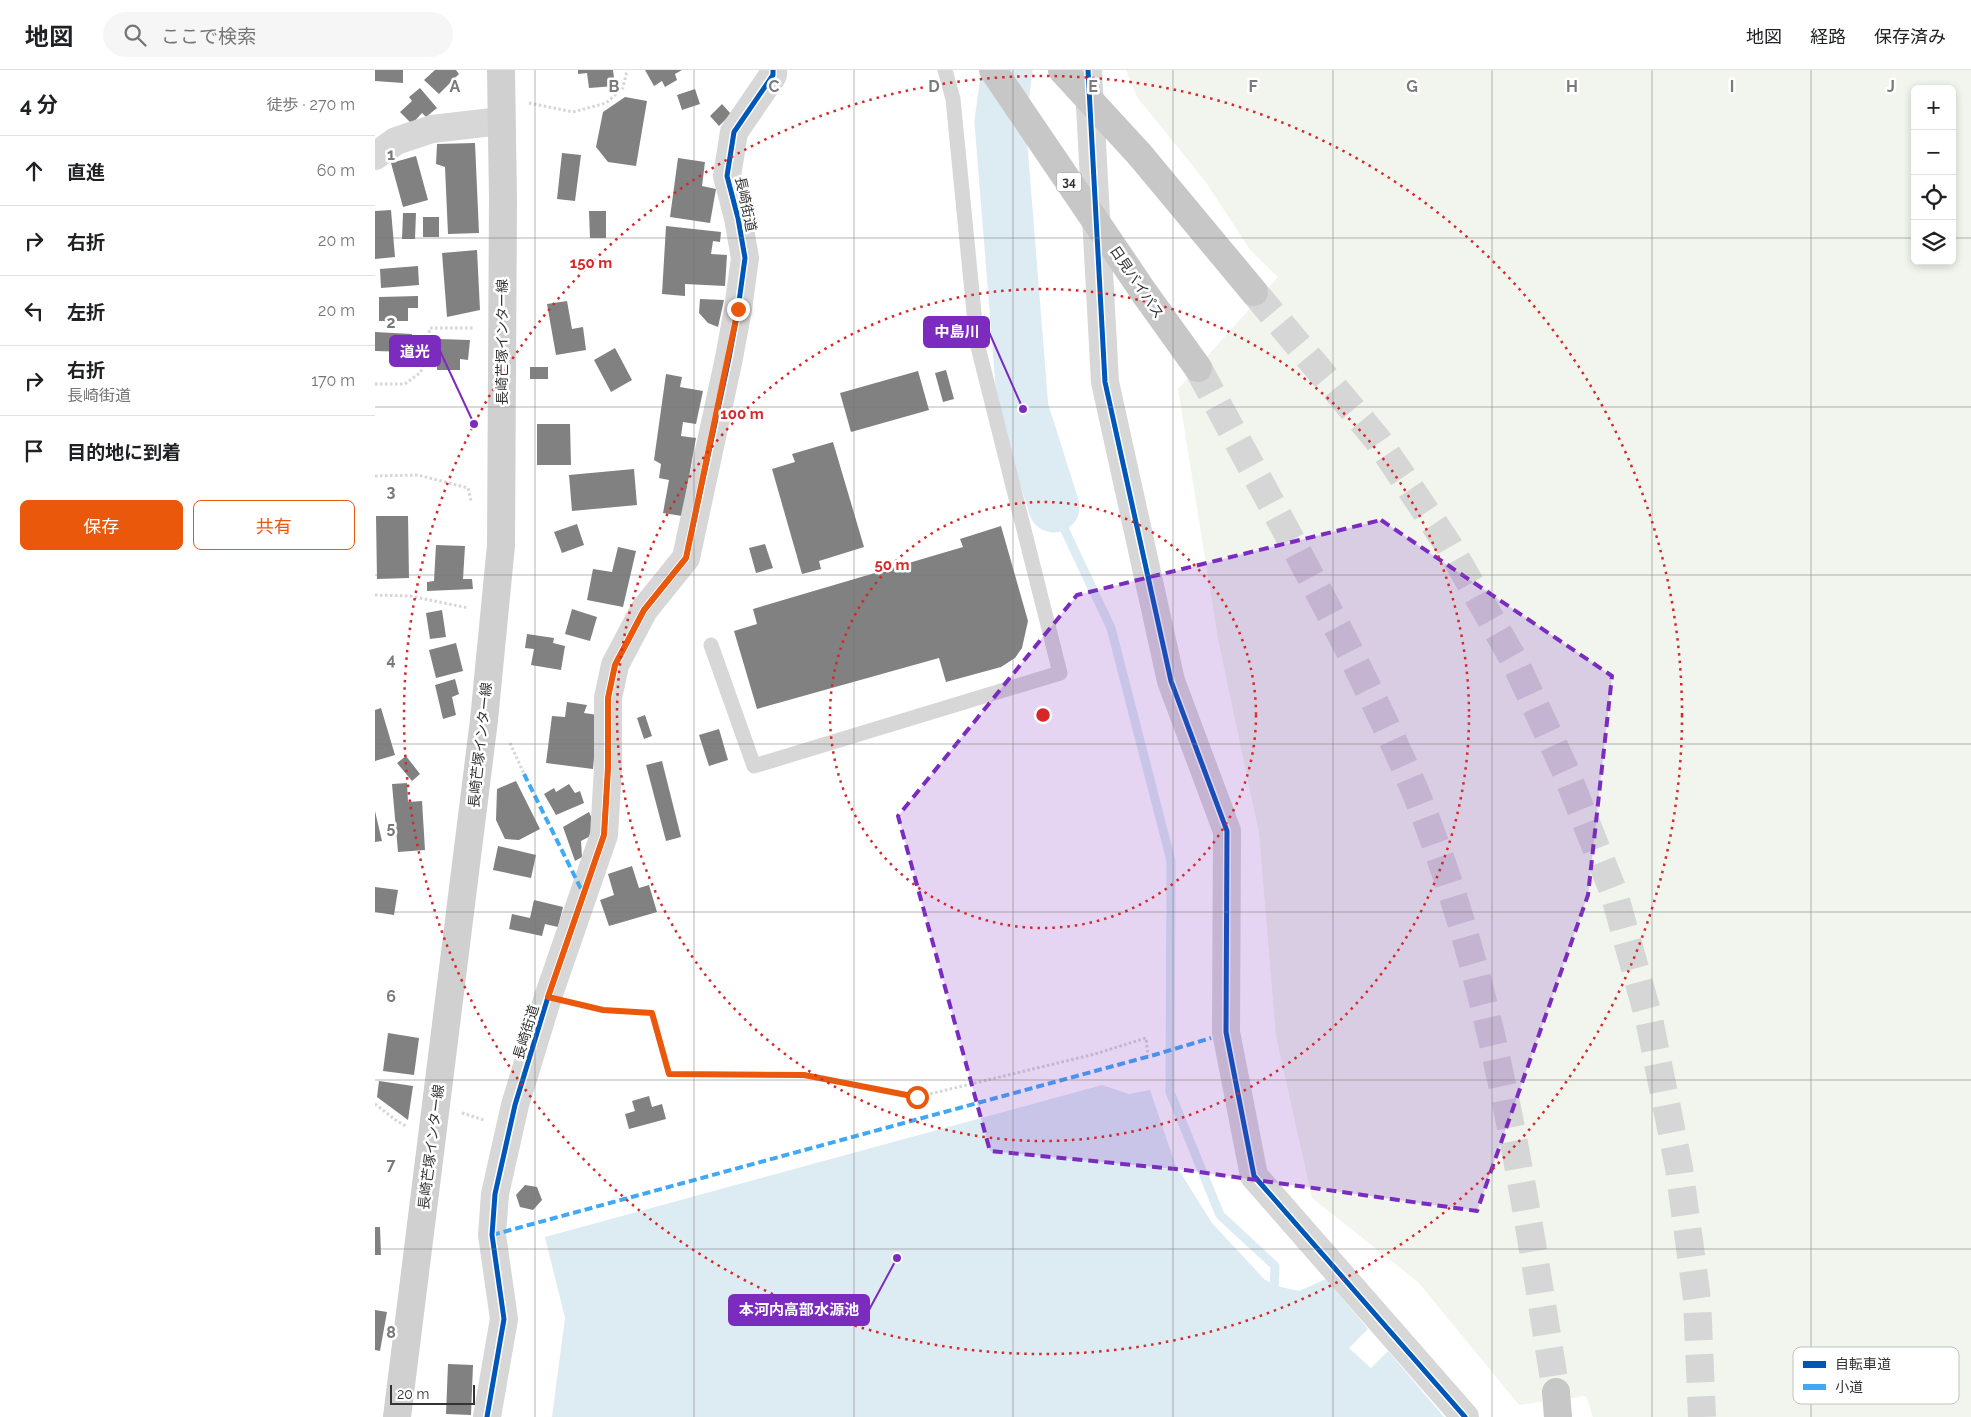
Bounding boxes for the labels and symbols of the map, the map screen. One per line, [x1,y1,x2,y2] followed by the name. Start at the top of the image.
[450,77,461,96] text: A
[609,77,620,96] text: B
[769,77,780,96] text: C
[928,77,940,96] text: D
[1088,77,1098,96] text: E
[1248,77,1258,96] text: F
[1406,77,1418,96] text: G
[1566,77,1578,96] text: H
[1730,77,1734,96] text: I
[1887,77,1895,96] text: J
[387,145,395,164] text: 1
[1057,172,1081,191] road number: 34
[732,175,760,233] street label: 長崎街道
[1107,243,1167,321] street label: 日見バイパス
[570,254,612,272] text: 150 m
[494,279,510,405] street label: 長崎芒塚インター線
[727,298,750,321] route end
[386,313,396,332] text: 2
[924,317,989,347] callout: 中島川
[934,323,980,341] text: 中島川
[390,336,440,366] callout: 道光
[400,343,430,361] text: 道光
[720,405,764,423] text: 100 m
[387,482,396,501] text: 3
[874,556,910,574] text: 50 m
[386,650,396,669] text: 4
[465,682,495,808] street label: 長崎芒塚インター線
[1034,706,1052,724] centre of rings
[387,818,396,837] text: 5
[386,987,396,1006] text: 6
[510,1003,542,1061] street label: 長崎街道
[415,1083,447,1211] street label: 長崎芒塚インター線
[906,1086,929,1109] route start
[387,1155,396,1174] text: 7
[729,1295,869,1325] callout: 本河内高部水源池
[739,1301,859,1319] text: 本河内高部水源池
[386,1323,396,1342] text: 8
[1793,1347,1959,1404] legend
[1835,1356,1891,1372] text: 自転車道
[1835,1379,1863,1395] text: 小道
[390,1382,475,1405] scale bar

